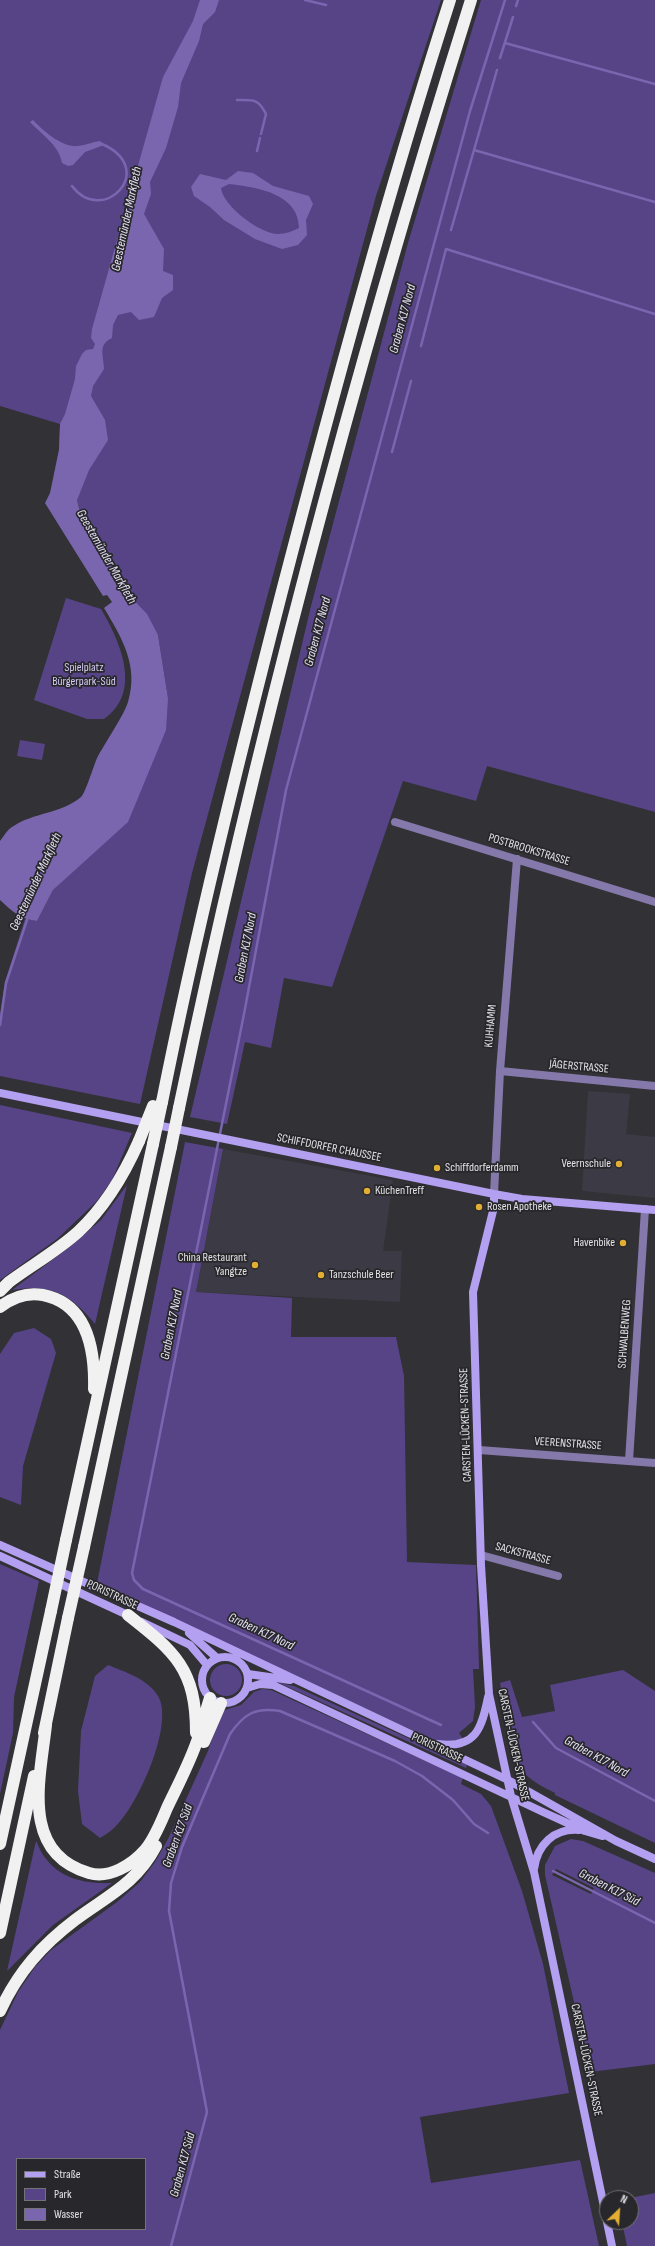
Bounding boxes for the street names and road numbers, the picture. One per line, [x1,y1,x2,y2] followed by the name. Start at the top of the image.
[487,831,571,869] street label: POSTBROOKSTRASSE
[482,1004,500,1048] street label: KUHHAMM
[549,1057,609,1077] street label: JÄGERSTRASSE
[275,1131,383,1165] street label: SCHIFFDORFER CHAUSSEE
[615,1299,635,1369] street label: SCHWALBENWEG
[457,1368,475,1482] street label: CARSTEN-LÜCKEN-STRASSE
[534,1434,602,1454] street label: VEERENSTRASSE
[494,1540,552,1568] street label: SACKSTRASSE
[84,1577,140,1613] street label: PORISTRASSE
[494,1688,532,1802] street label: CARSTEN-LÜCKEN-STRASSE
[409,1730,465,1766] street label: PORISTRASSE
[567,2003,605,2117] street label: CARSTEN-LÜCKEN-STRASSE

